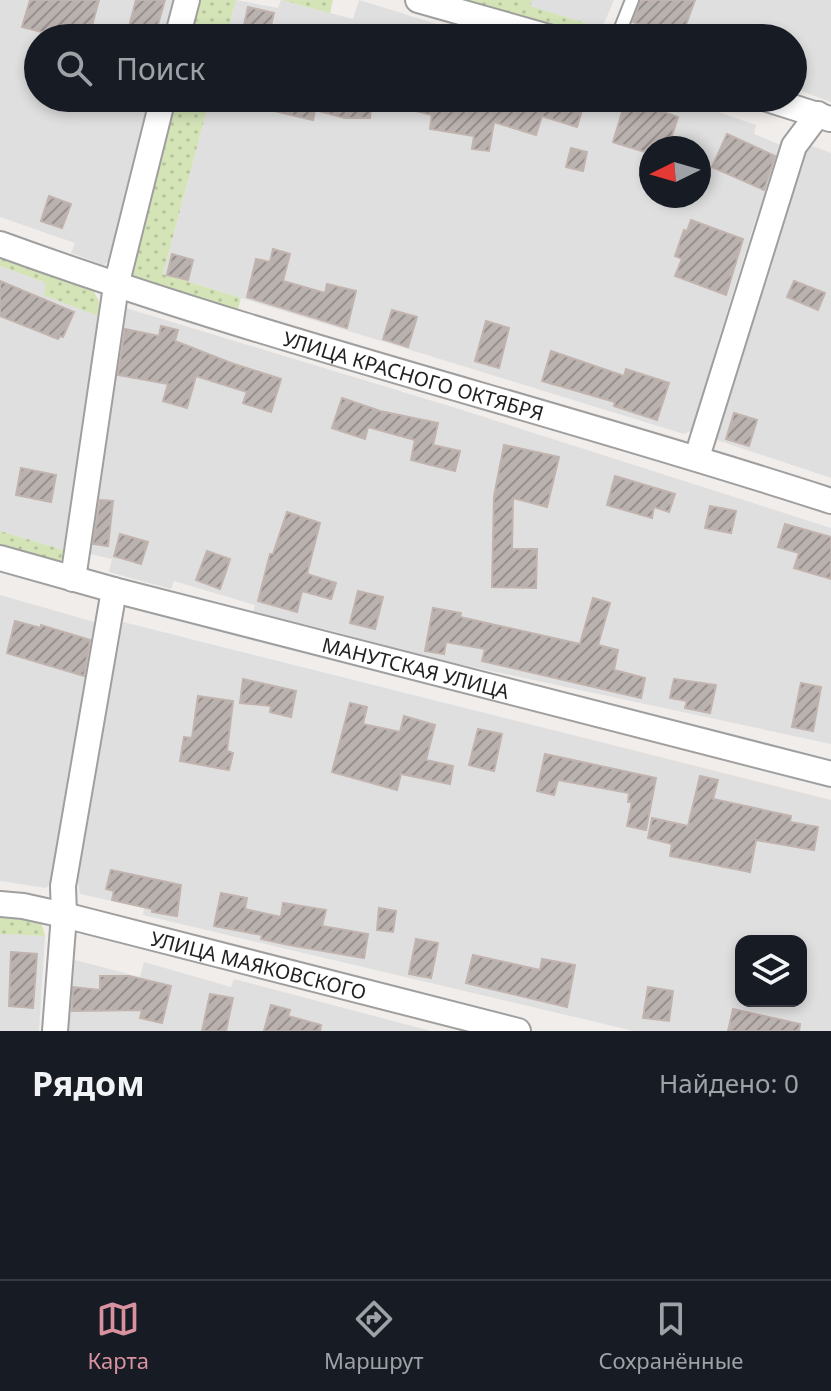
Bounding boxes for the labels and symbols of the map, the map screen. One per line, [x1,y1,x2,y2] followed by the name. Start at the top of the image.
[639,136,711,208] north arrow
[280,324,547,426] street label: УЛИЦА КРАСНОГО ОКТЯБРЯ
[319,631,512,704] street label: МАНУТСКАЯ УЛИЦА
[148,924,369,1005] street label: УЛИЦА МАЯКОВСКОГО

